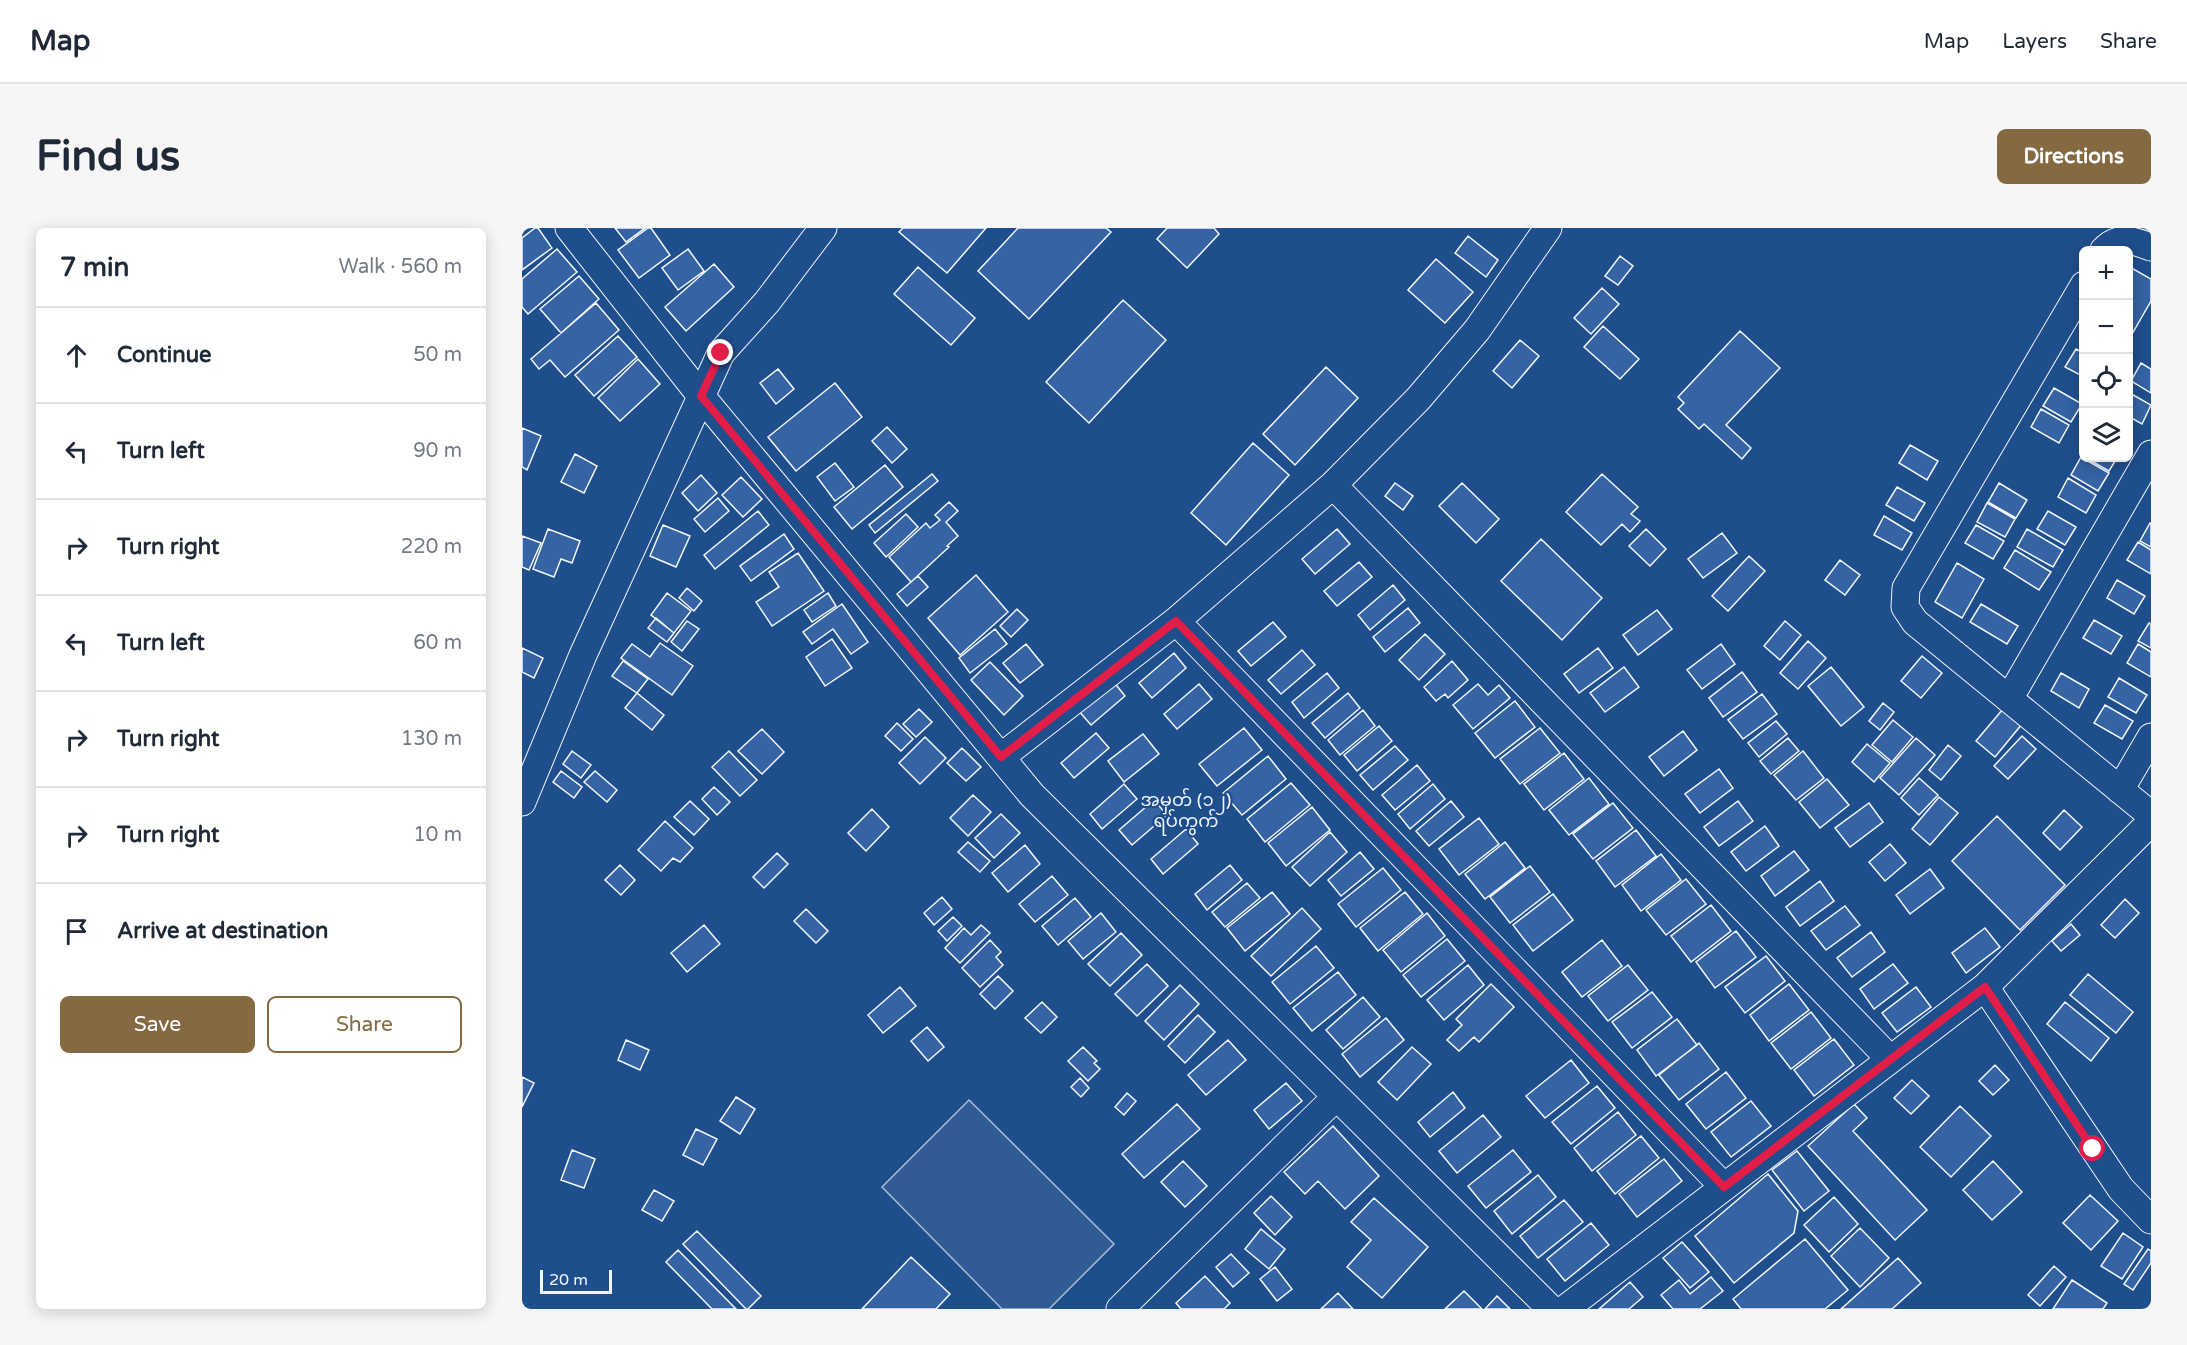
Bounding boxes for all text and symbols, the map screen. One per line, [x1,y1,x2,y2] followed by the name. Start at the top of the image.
[30,24,90,58] text: Map
[1924,29,1969,54] text: Map
[2002,29,2067,54] text: Layers
[2100,29,2157,54] text: Share
[1997,129,2151,184] button: Directions
[36,131,180,182] text: Find us
[2079,246,2133,462] map controls
[2079,246,2133,300] button: +
[60,252,129,283] text: 7 min
[339,255,462,279] text: Walk · 560 m
[2079,300,2133,354] button: −
[60,339,93,372] icon: ahead
[707,339,733,365] route end
[117,342,212,368] text: Continue
[413,343,462,367] text: 50 m
[2079,354,2133,408] button: locate
[2079,408,2133,462] button: layers
[60,435,93,468] icon: left
[117,438,205,464] text: Turn left
[413,439,462,463] text: 90 m
[60,531,93,564] icon: right
[117,534,219,560] text: Turn right
[401,535,462,559] text: 220 m
[60,627,93,660] icon: left
[117,630,205,656] text: Turn left
[413,631,462,655] text: 60 m
[60,723,93,756] icon: right
[117,726,219,752] text: Turn right
[401,727,462,751] text: 130 m
[1141,787,1231,836] district label: အမှတ် (၁၂) ရပ်ကွက်
[60,819,93,852] icon: right
[117,822,219,848] text: Turn right
[413,823,462,847] text: 10 m
[60,915,93,948] icon: arrive
[117,918,328,944] text: Arrive at destination
[60,996,255,1053] button: Save
[267,996,462,1053] button: Share
[2079,1135,2105,1161] route start
[540,1267,612,1294] scale bar
[549,1270,588,1290] text: 20 m

